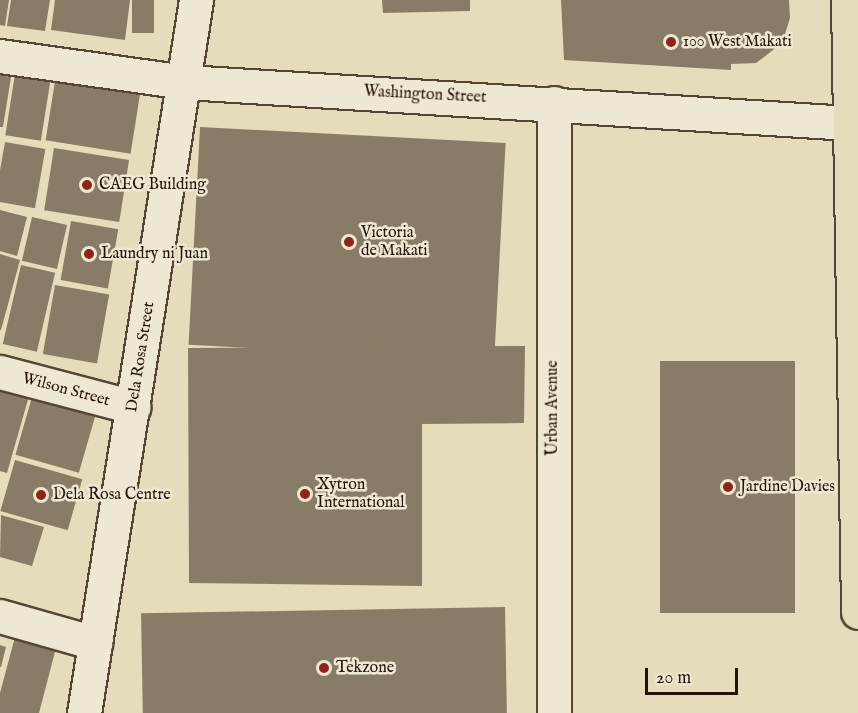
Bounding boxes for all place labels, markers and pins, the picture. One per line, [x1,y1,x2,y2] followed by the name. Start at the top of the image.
[683,32,792,52] place label: 100 West Makati
[664,35,678,49] marker: 100 West Makati
[99,175,206,195] place label: CAEG Building
[80,178,94,192] marker: CAEG Building
[361,223,428,261] place label: Victoria de Makati
[342,235,356,249] marker: Victoria de Makati
[101,244,208,264] place label: Laundry ni Juan
[82,247,96,261] marker: Laundry ni Juan
[317,475,405,513] place label: Xytron International
[740,477,835,497] place label: Jardine Davies
[721,480,735,494] marker: Jardine Davies
[53,485,171,505] place label: Dela Rosa Centre
[298,487,312,501] marker: Xytron International
[34,488,48,502] marker: Dela Rosa Centre
[336,658,394,678] place label: Tekzone
[317,661,331,675] marker: Tekzone

